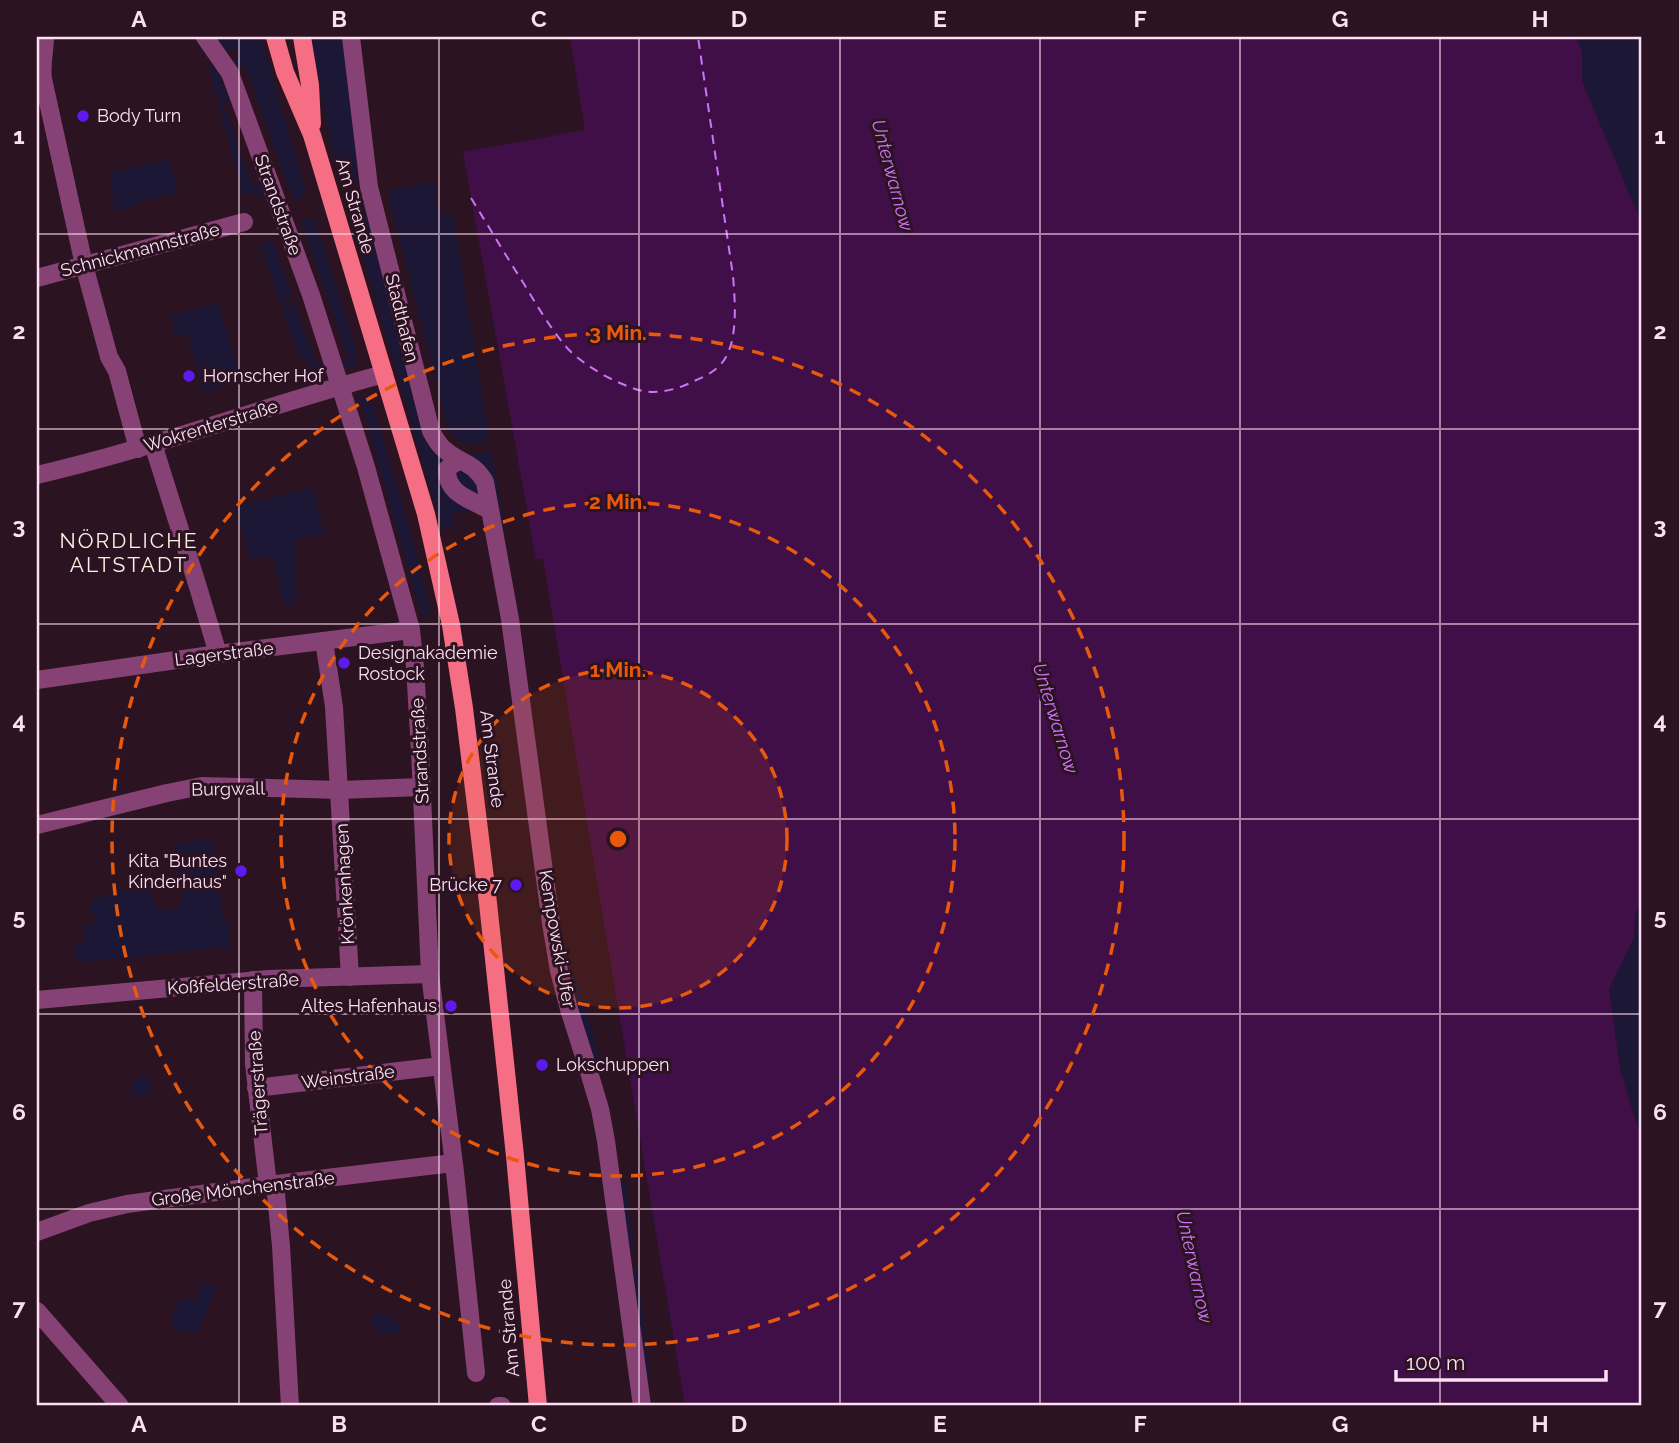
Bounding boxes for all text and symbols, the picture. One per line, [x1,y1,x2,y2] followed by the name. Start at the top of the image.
[131,5,147,32] text: A
[331,5,347,32] text: B
[531,5,547,32] text: C
[731,5,747,32] text: D
[933,5,947,32] text: E
[1133,5,1147,32] text: F
[1332,5,1348,32] text: G
[1531,5,1549,32] text: H
[97,105,181,126] place label: Body Turn
[75,108,91,124] marker: Body Turn
[868,117,919,234] water label: Unterwarnow
[13,122,25,149] text: 1
[1654,122,1666,149] text: 1
[250,151,307,259] street label: Strandstraße
[332,156,379,256] street label: Am Strande
[58,218,222,281] street label: Schnickmannstraße
[381,271,424,364] street label: Stadthafen
[13,317,25,344] text: 2
[1654,317,1666,344] text: 2
[589,320,647,345] text: 3 Min.
[203,365,324,386] place label: Hornscher Hof
[181,368,197,384] marker: Hornscher Hof
[141,395,281,456] street label: Wokrenterstraße
[589,489,647,514] text: 2 Min.
[13,512,25,539] text: 3
[1654,512,1666,539] text: 3
[60,528,198,577] district label: NÖRDLICHE ALTSTADT
[173,637,275,670] street label: Lagerstraße
[358,642,498,684] place label: Designakademie Rostock
[336,655,352,671] marker: Designakademie Rostock
[590,657,646,682] text: 1 Min.
[1029,660,1083,776] water label: Unterwarnow
[406,697,433,804] street label: Strandstraße
[12,707,26,734] text: 4
[1653,707,1667,734] text: 4
[476,709,509,809] street label: Am Strande
[191,777,265,800] street label: Burgwall
[331,823,358,945] street label: Krönkenhagen
[606,827,630,851] centre of rings
[128,850,227,892] place label: Kita "Buntes Kinderhaus"
[233,863,249,879] marker: Kita "Buntes Kinderhaus"
[535,868,580,1010] street label: Kempowski-Ufer
[429,874,502,895] place label: Brücke 7
[508,877,524,893] marker: Brücke 7
[13,903,26,930] text: 5
[1654,903,1667,930] text: 5
[166,968,300,999] street label: Koßfelderstraße
[301,995,437,1016] place label: Altes Hafenhaus
[443,998,459,1014] marker: Altes Hafenhaus
[243,1030,272,1136] street label: Trägerstraße
[556,1054,670,1075] place label: Lokschuppen
[534,1057,550,1073] marker: Lokschuppen
[300,1060,396,1093] street label: Weinstraße
[12,1098,26,1125] text: 6
[1653,1098,1667,1125] text: 6
[150,1167,336,1210] street label: Große Mönchenstraße
[1172,1209,1218,1326] water label: Unterwarnow
[494,1278,523,1378] street label: Am Strande
[13,1293,26,1320] text: 7
[1654,1293,1667,1320] text: 7
[1396,1338,1606,1382] scale bar
[1406,1350,1465,1375] text: 100 m
[131,1410,147,1437] text: A
[331,1410,347,1437] text: B
[531,1410,547,1437] text: C
[731,1410,747,1437] text: D
[933,1410,947,1437] text: E
[1133,1410,1147,1437] text: F
[1332,1410,1348,1437] text: G
[1531,1410,1549,1437] text: H

